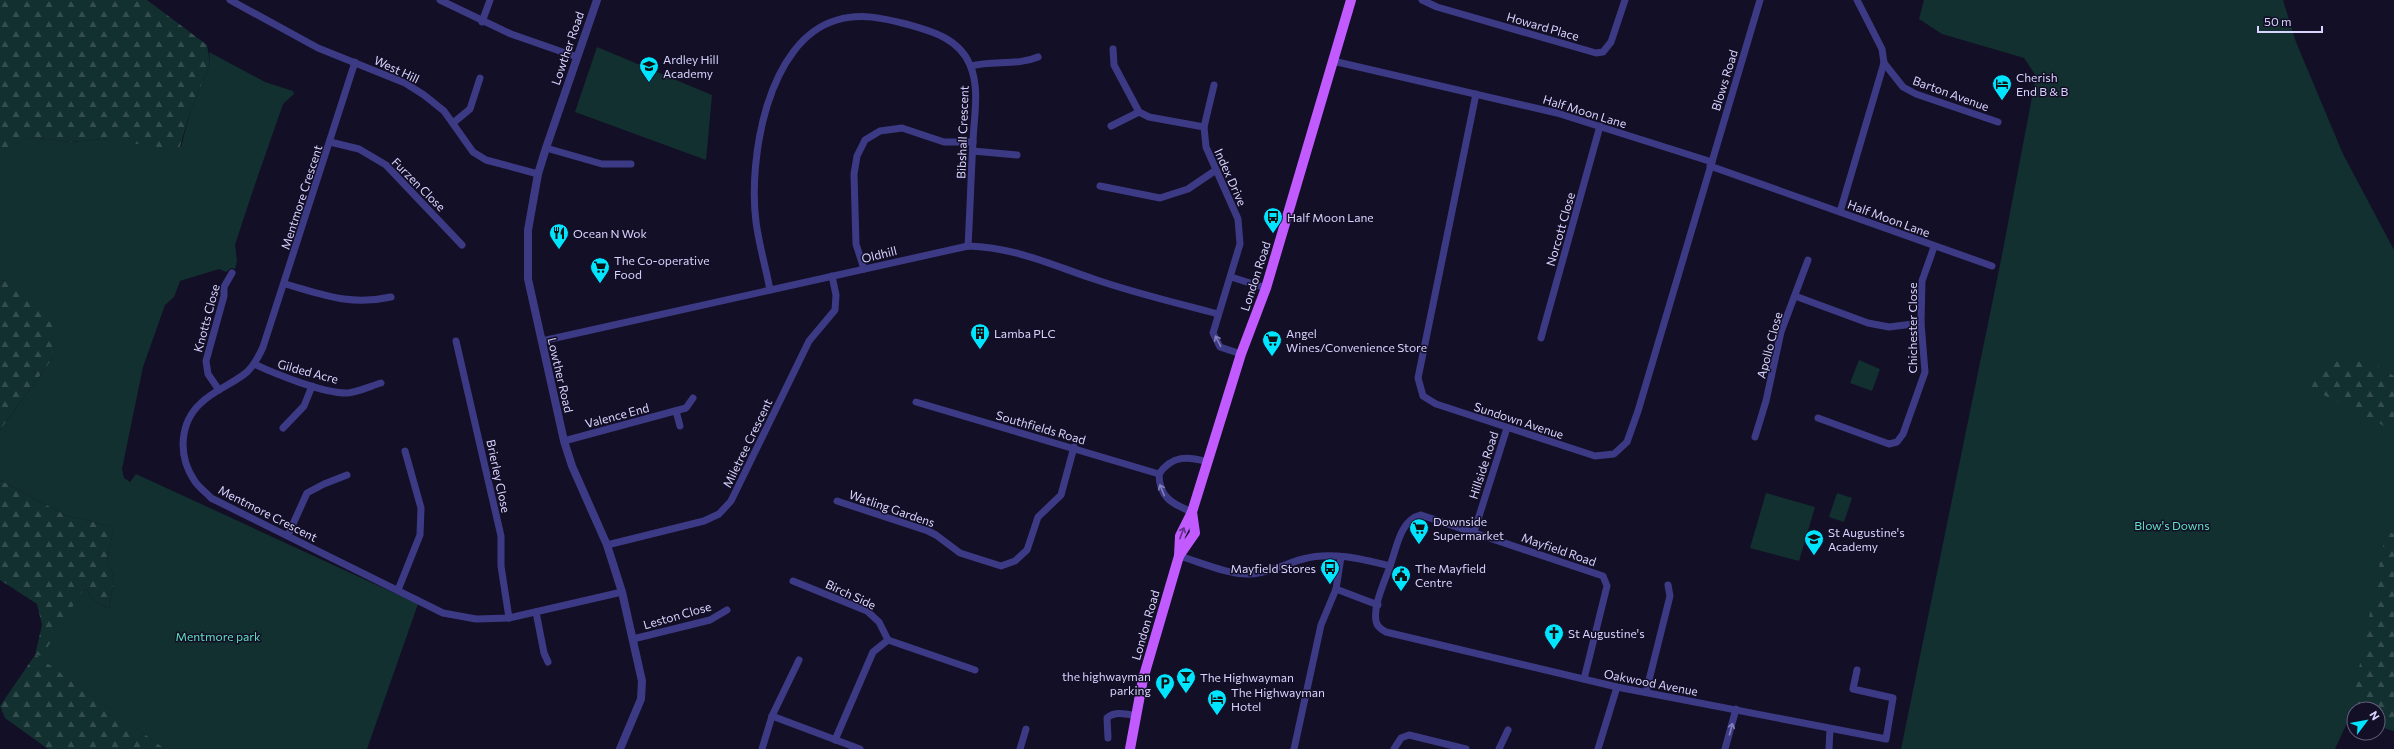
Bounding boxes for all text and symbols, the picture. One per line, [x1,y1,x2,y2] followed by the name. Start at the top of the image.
[2258,8,2322,34] scale bar
[548,9,586,87] street label: Lowther Road
[1505,9,1581,43] street label: Howard Place
[2264,14,2292,28] text: 50 m
[1708,48,1740,112] street label: Blows Road
[372,52,422,86] street label: West Hill
[663,52,719,80] place label: Ardley Hill Academy
[638,55,660,83] school or university icon: Ardley Hill Academy
[2016,70,2068,98] place label: Cherish End B & B
[1911,73,1991,113] street label: Barton Avenue
[1991,73,2013,101] hotel icon: Cherish End B & B
[953,85,971,179] street label: Bibshall Crescent
[1542,92,1628,130] street label: Half Moon Lane
[277,143,325,251] street label: Mentmore Crescent
[1212,146,1250,208] street label: Index Drive
[389,154,449,214] street label: Furzen Close
[1543,191,1577,267] street label: Norcott Close
[1846,197,1932,239] street label: Half Moon Lane
[1262,206,1284,234] bus stop icon: Half Moon Lane
[1287,210,1374,224] place label: Half Moon Lane
[548,222,570,250] restaurant icon: Ocean N Wok
[573,226,647,240] place label: Ocean N Wok
[1237,239,1273,313] street label: London Road
[860,243,898,265] street label: Oldhill
[614,253,709,281] place label: The Co-operative Food
[589,256,611,284] supermarket icon: The Co-operative Food
[1905,282,1919,374] street label: Chichester Close
[190,283,222,353] street label: Knotts Close
[1753,310,1785,380] street label: Apollo Close
[969,322,991,350] building icon: Lamba PLC
[994,326,1056,340] place label: Lamba PLC
[1286,326,1427,354] place label: Angel Wines/Convenience Store
[1261,329,1283,357] supermarket icon: Angel Wines/Convenience Store
[1213,335,1221,347] one-way arrow
[546,336,576,414] street label: Lowther Road
[276,356,340,386] street label: Gilded Acre
[719,396,775,490] street label: Miletree Crescent
[1472,399,1566,441] street label: Sundown Avenue
[583,400,651,430] street label: Valence End
[995,408,1088,447] street label: Southfields Road
[1465,429,1501,501] street label: Hillside Road
[484,438,514,514] street label: Brierley Close
[216,482,320,544] street label: Mentmore Crescent
[1158,484,1165,496] one-way arrow
[847,487,937,529] street label: Watling Gardens
[1433,514,1504,542] place label: Downside Supermarket
[1408,517,1430,545] supermarket icon: Downside Supermarket
[2134,518,2210,532] park label: Blow's Downs
[1828,525,1905,553] place label: St Augustine's Academy
[1179,527,1187,539] one-way arrow
[1803,528,1825,556] school or university icon: St Augustine's Academy
[1520,530,1598,568] street label: Mayfield Road
[1319,557,1341,585] bus stop icon: Mayfield Stores
[1231,561,1316,575] place label: Mayfield Stores
[1415,561,1486,589] place label: The Mayfield Centre
[1390,564,1412,592] public building icon: The Mayfield Centre
[824,576,878,612] street label: Birch Side
[1128,588,1162,662] street label: London Road
[641,599,713,631] street label: Leston Close
[1543,622,1565,650] church icon: St Augustine's
[1568,626,1645,640] place label: St Augustine's
[175,629,261,643] park label: Mentmore park
[1175,666,1197,694] bar icon: The Highwayman
[1603,666,1699,698] street label: Oakwood Avenue
[1062,669,1151,697] place label: the highwayman parking
[1200,670,1294,684] place label: The Highwayman
[1154,672,1176,700] parking icon: the highwayman parking
[1231,685,1325,713] place label: The Highwayman Hotel
[1206,688,1228,716] hotel icon: The Highwayman Hotel
[2346,701,2386,741] north arrow
[2367,708,2383,722] text: N
[1727,723,1735,736] one-way arrow

